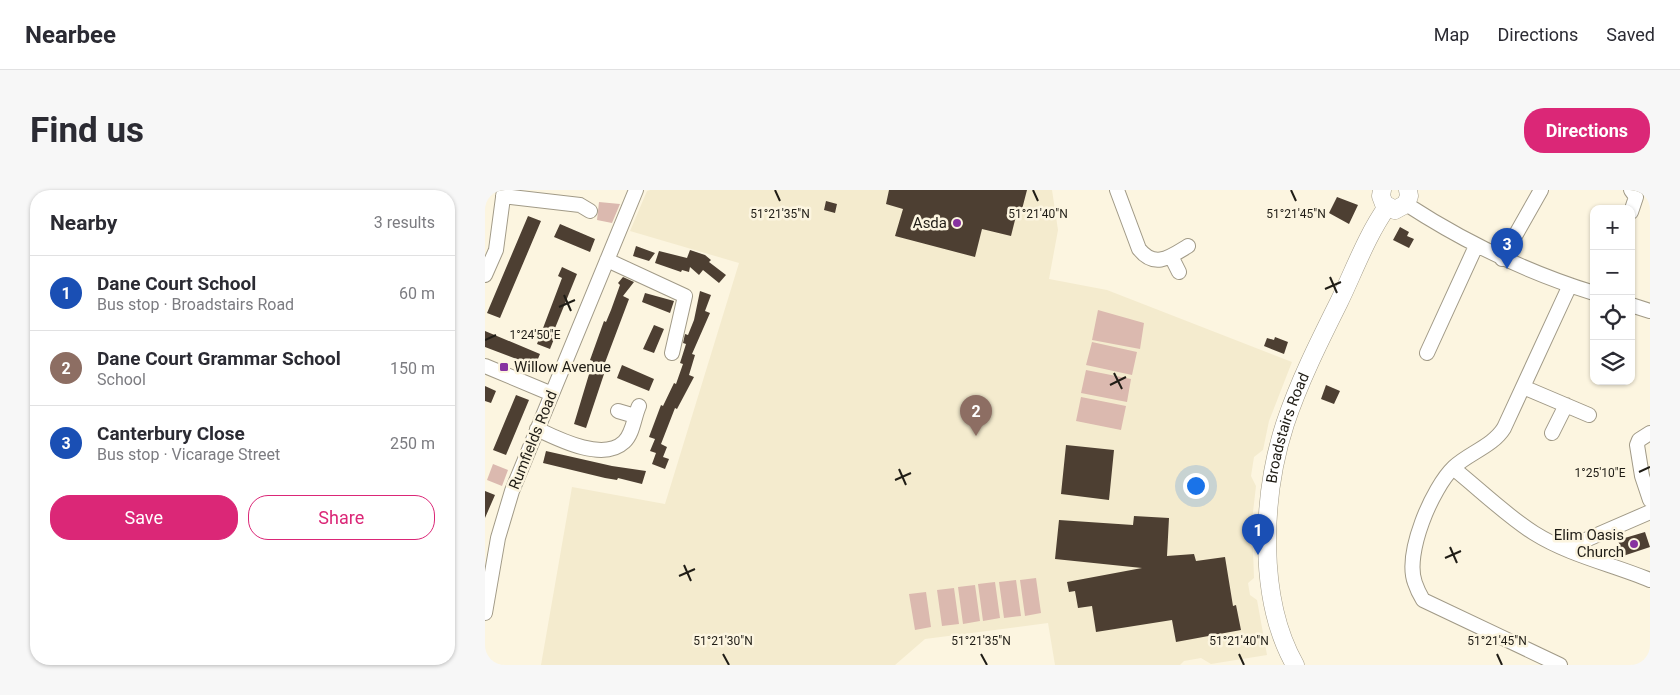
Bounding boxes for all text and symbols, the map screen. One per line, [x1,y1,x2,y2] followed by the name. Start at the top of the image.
[25,21,116,49] text: Nearbee
[1434,24,1469,45] text: Map
[1497,24,1578,45] text: Directions
[1606,24,1655,45] text: Saved
[1524,108,1650,153] button: Directions
[30,110,144,151] text: Find us
[1590,205,1635,385] map controls
[1590,205,1635,250] button: +
[750,207,810,221] text: 51°21'35"N
[1008,207,1068,221] text: 51°21'40"N
[1266,207,1326,221] text: 51°21'45"N
[50,211,117,235] text: Nearby
[374,213,435,232] text: 3 results
[913,214,947,232] place label: Asda
[951,217,963,229] marker: Asda
[1491,228,1523,269] pin: 3
[1590,250,1635,295] button: −
[97,272,256,295] text: Dane Court School
[61,284,71,303] text: 1
[399,284,435,303] text: 60 m
[97,295,294,314] text: Bus stop · Broadstairs Road
[1590,295,1635,340] button: locate
[510,328,561,342] text: 1°24'50"E
[1590,340,1635,385] button: layers
[97,347,341,370] text: Dane Court Grammar School
[514,358,611,376] place label: Willow Avenue
[61,359,71,378] text: 2
[390,359,435,378] text: 150 m
[498,361,510,373] marker: Willow Avenue
[97,370,146,389] text: School
[1262,370,1313,485] street label: Broadstairs Road
[505,388,561,492] street label: Rumfields Road
[960,395,992,436] pin: 2
[97,422,245,445] text: Canterbury Close
[61,434,71,453] text: 3
[390,434,435,453] text: 250 m
[97,445,280,464] text: Bus stop · Vicarage Street
[1575,466,1626,480] text: 1°25'10"E
[1183,473,1209,499] your location
[50,495,238,540] button: Save
[248,495,435,540] button: Share
[1242,514,1274,555] pin: 1
[1554,526,1624,561] place label: Elim Oasis Church
[1628,538,1640,550] marker: Elim Oasis Church
[693,634,753,648] text: 51°21'30"N
[951,634,1011,648] text: 51°21'35"N
[1209,634,1269,648] text: 51°21'40"N
[1467,634,1527,648] text: 51°21'45"N

